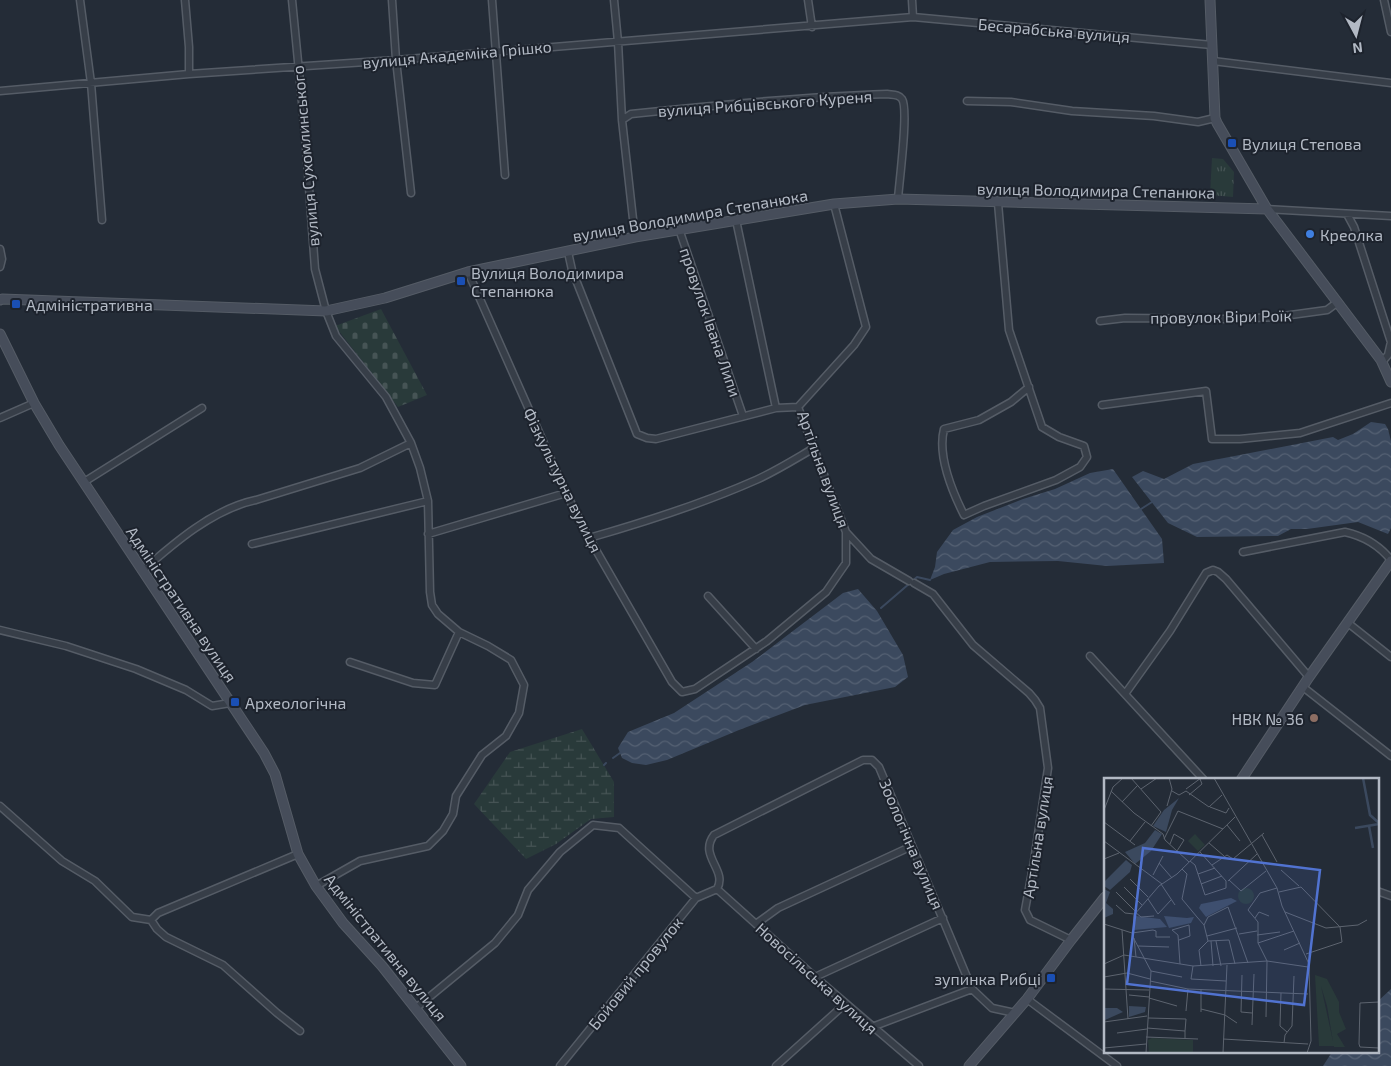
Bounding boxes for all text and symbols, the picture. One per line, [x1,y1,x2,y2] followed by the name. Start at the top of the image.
[1331,10,1381,60] north arrow
[977,14,1131,47] street label: Бесарабська вулиця
[362,36,552,73] street label: вулиця Академіка Грішко
[1352,39,1364,57] text: N
[288,65,323,247] street label: вулиця Сухомлинського
[657,86,873,121] street label: вулиця Рибцівського Куреня
[1242,134,1362,154] place label: Вулиця Степова
[1226,137,1238,149] marker: Вулиця Степова
[977,178,1215,203] street label: вулиця Володимира Степанюка
[571,185,809,246] street label: вулиця Володимира Степанюка
[1320,225,1383,244] place label: Креолка
[1304,228,1316,240] marker: Креолка
[676,245,745,399] street label: провулок Івана Липи
[471,263,624,300] place label: Вулиця Володимира Степанюка
[455,275,467,287] marker: Вулиця Володимира Степанюка
[26,295,153,314] place label: Адміністративна
[10,298,22,310] marker: Адміністративна
[1150,305,1293,328] street label: провулок Віри Роїк
[519,405,606,556] street label: Фізкультурна вулиця
[793,408,854,531] street label: Артільна вулиця
[122,523,241,686] street label: Адміністративна вулиця
[245,693,346,712] place label: Археологічна
[229,696,241,708] marker: Археологічна
[1232,709,1304,728] place label: НВК № 36
[1308,712,1320,724] marker: НВК № 36
[1018,775,1057,900] street label: Артільна вулиця
[875,776,948,913] street label: Зоологічна вулиця
[1104,778,1378,1054] inset map
[320,870,451,1025] street label: Адміністративна вулиця
[584,912,687,1034] street label: Бойовий провулок
[751,918,882,1038] street label: Новосільська вулиця
[934,969,1041,989] place label: зупинка Рибці
[1045,972,1057,984] marker: зупинка Рибці

